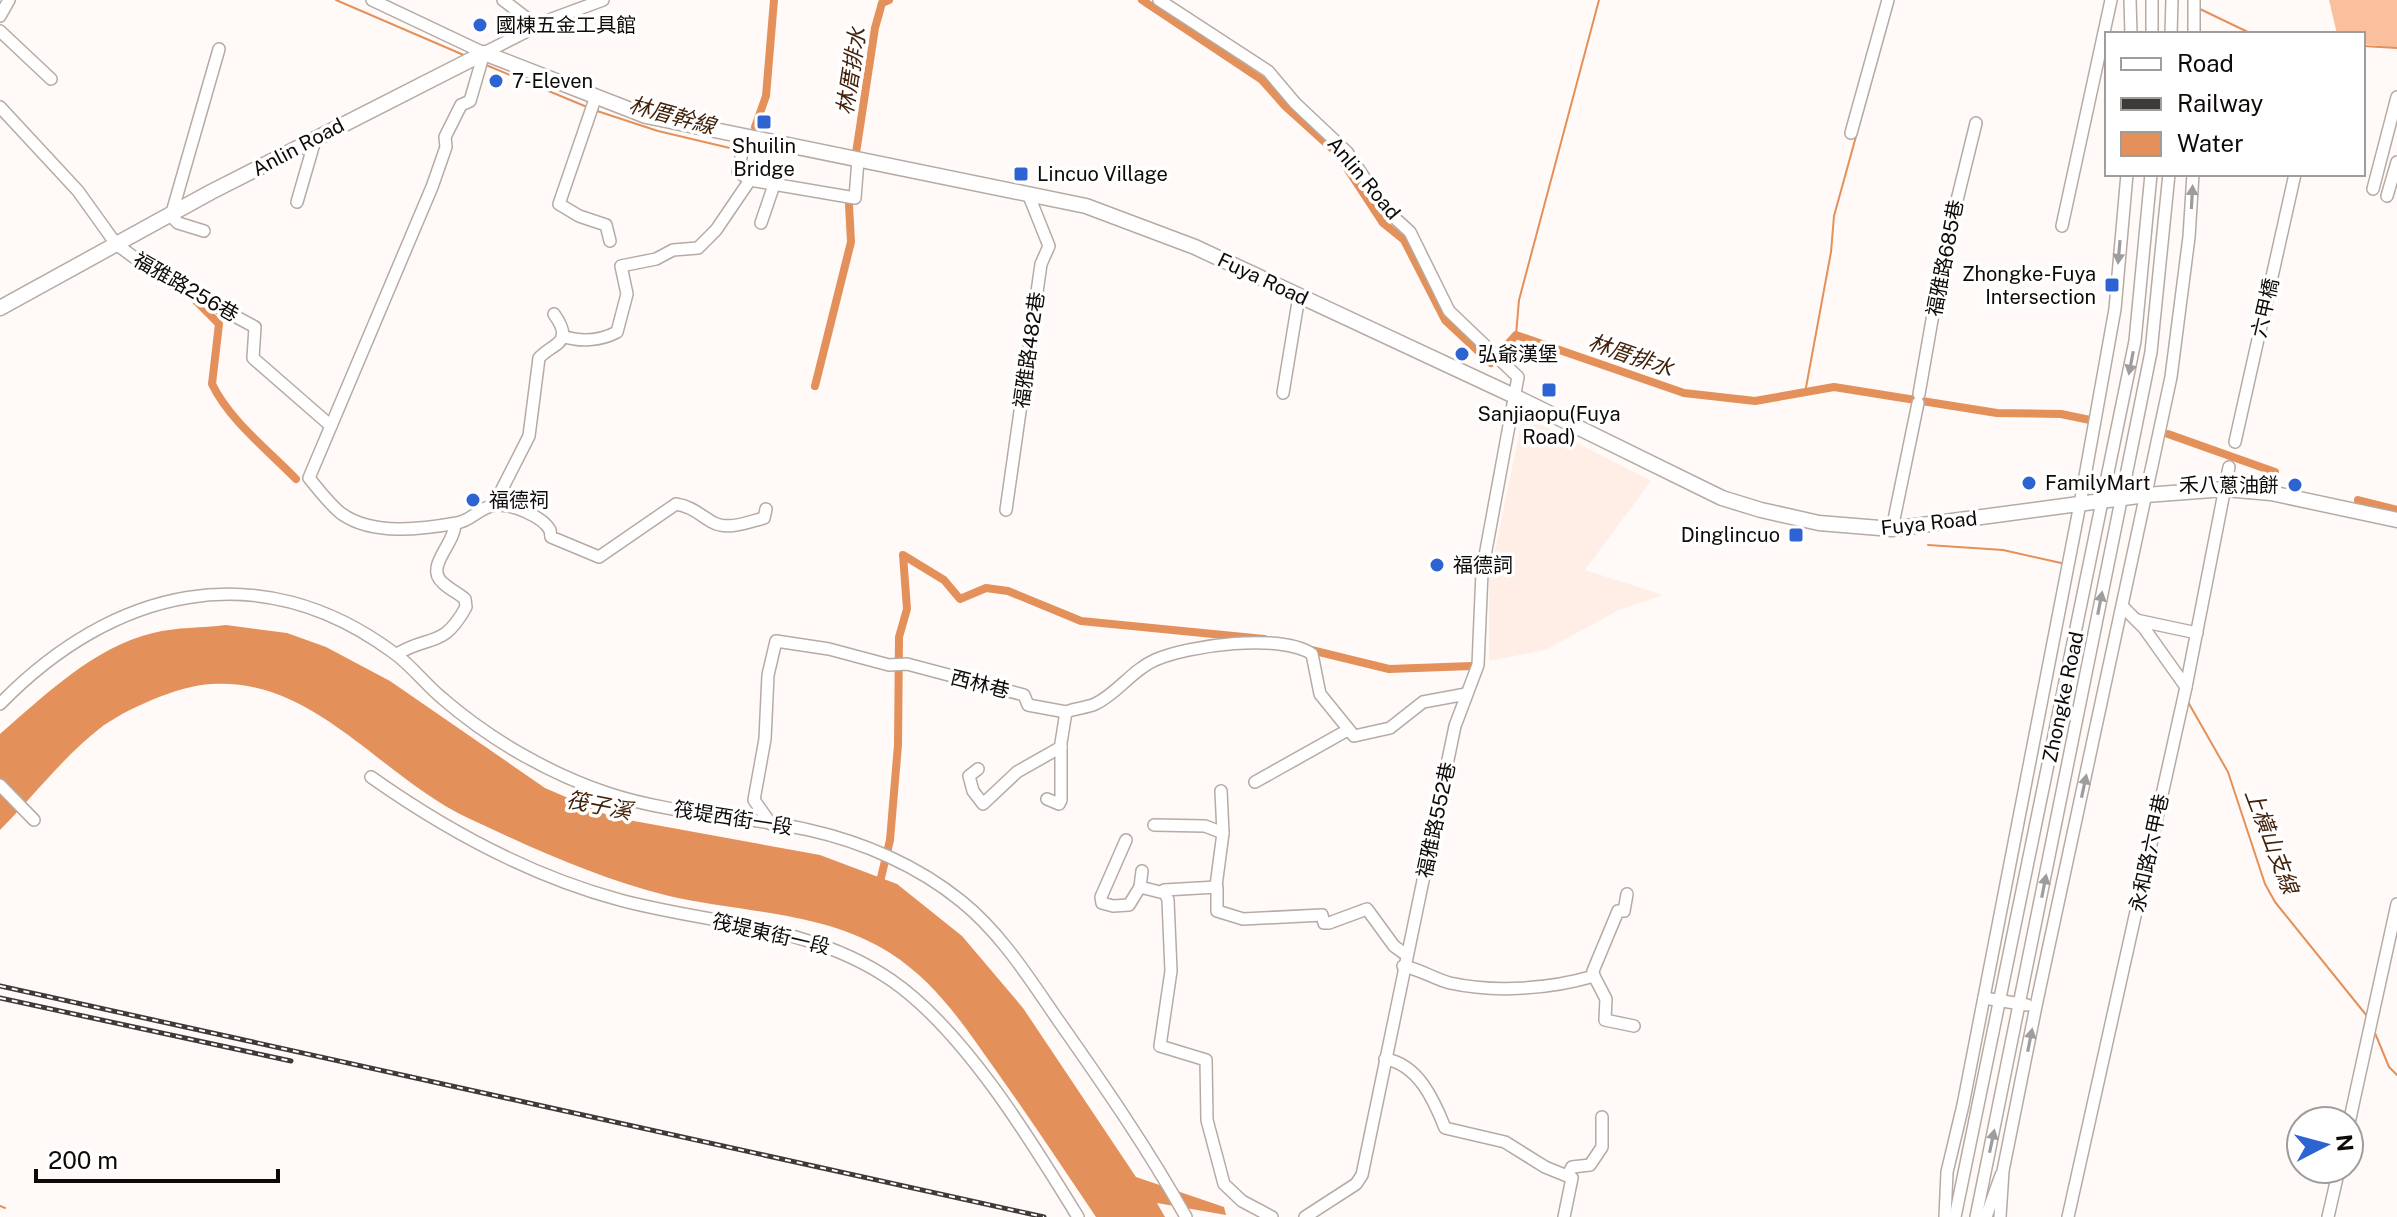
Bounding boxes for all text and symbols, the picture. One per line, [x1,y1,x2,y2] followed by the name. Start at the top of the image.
[496,13,636,37] place label: 國棟五金工具館
[471,16,489,34] marker: 國棟五金工具館
[831,25,871,116] water label: 林厝排水
[2105,32,2365,176] legend
[2177,49,2234,77] text: Road
[512,69,593,93] place label: 7-Eleven
[487,72,505,90] marker: 7-Eleven
[2177,89,2263,117] text: Railway
[626,91,721,140] water label: 林厝幹線
[248,113,348,181] street label: Anlin Road
[755,113,773,131] marker: Shuilin Bridge
[2177,129,2244,157] text: Water
[1322,132,1406,224] street label: Anlin Road
[732,134,796,181] place label: Shuilin Bridge
[1037,162,1168,186] place label: Lincuo Village
[1012,165,1030,183] marker: Lincuo Village
[2185,184,2198,209] one-way arrow
[1922,198,1968,318] street label: 福雅路685巷
[2112,240,2125,265] one-way arrow
[129,247,243,327] street label: 福雅路256巷
[1214,248,1312,310] street label: Fuya Road
[1962,262,2096,309] place label: Zhongke-Fuya Intersection
[2103,276,2121,294] marker: Zhongke-Fuya Intersection
[2247,276,2283,340] street label: 六甲橋
[1009,290,1049,410] street label: 福雅路482巷
[1585,328,1678,382] water label: 林厝排水
[1478,342,1558,366] place label: 弘爺漢堡
[1453,345,1471,363] marker: 弘爺漢堡
[2124,351,2137,376] one-way arrow
[1540,381,1558,399] marker: Sanjiaopu(Fuya Road)
[1478,402,1620,449] place label: Sanjiaopu(Fuya Road)
[2045,471,2151,495] place label: FamilyMart
[2179,473,2279,497] place label: 禾八蔥油餅
[2020,474,2038,492] marker: FamilyMart
[2286,476,2304,494] marker: 禾八蔥油餅
[489,488,549,512] place label: 福德祠
[464,491,482,509] marker: 福德祠
[1879,506,1979,540] street label: Fuya Road
[1681,523,1780,547] place label: Dinglincuo
[1787,526,1805,544] marker: Dinglincuo
[1453,553,1513,577] place label: 福德詞
[1428,556,1446,574] marker: 福德詞
[2094,591,2107,616] one-way arrow
[2037,629,2089,765] street label: Zhongke Road
[948,665,1012,703] street label: 西林巷
[1412,760,1460,880] street label: 福雅路552巷
[2078,773,2091,798] one-way arrow
[2240,785,2305,900] water label: 上橫山支線
[564,786,637,825] water label: 筏子溪
[2125,792,2173,914] street label: 永和路六甲巷
[672,797,794,839] street label: 筏堤西街一段
[2038,873,2051,898] one-way arrow
[710,909,832,959] street label: 筏堤東街一段
[2024,1027,2036,1052] one-way arrow
[2285,1105,2365,1185] north arrow
[1986,1128,1999,1153] one-way arrow
[36,1133,278,1183] scale bar
[2331,1133,2359,1153] text: N
[48,1146,118,1174] text: 200 m

